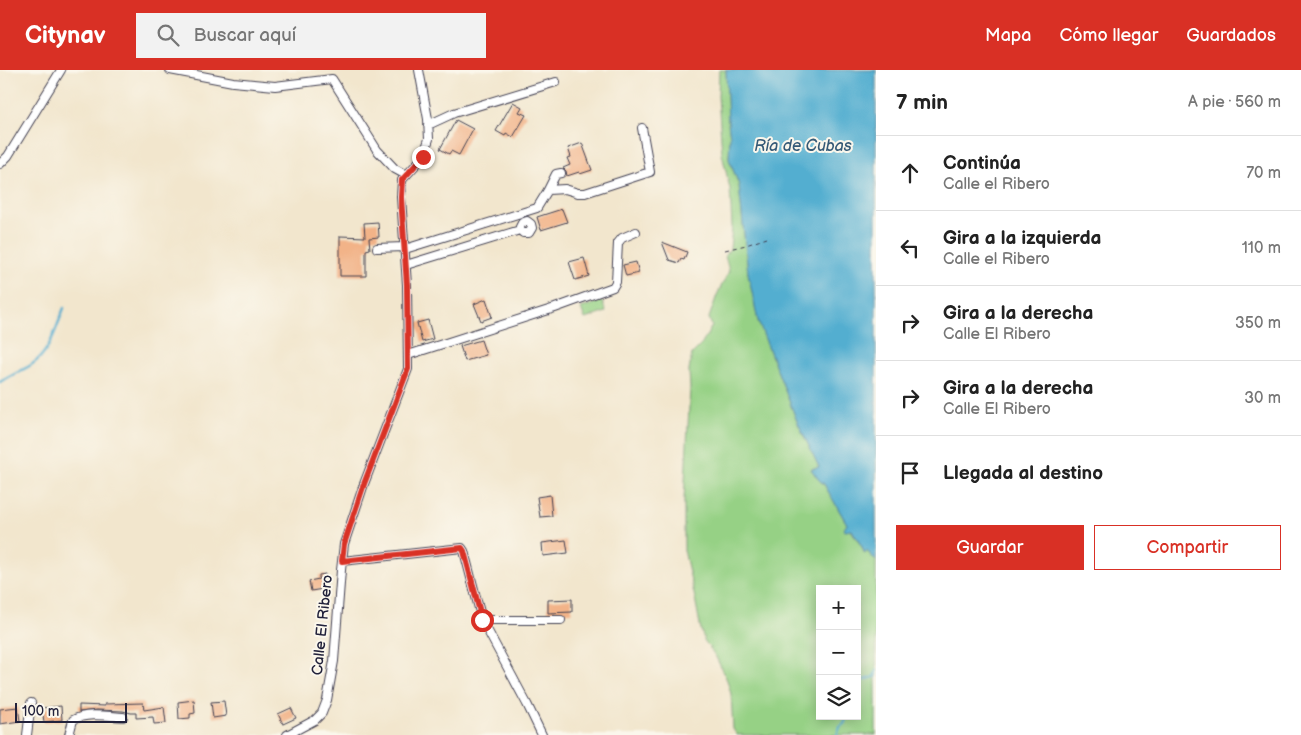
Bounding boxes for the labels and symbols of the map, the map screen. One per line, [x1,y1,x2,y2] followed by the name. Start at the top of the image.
[754,137,852,156] water label: Ría de Cubas
[412,146,435,169] route end
[308,574,337,676] street label: Calle El Ribero
[471,609,494,632] route start
[15,700,128,723] scale bar

